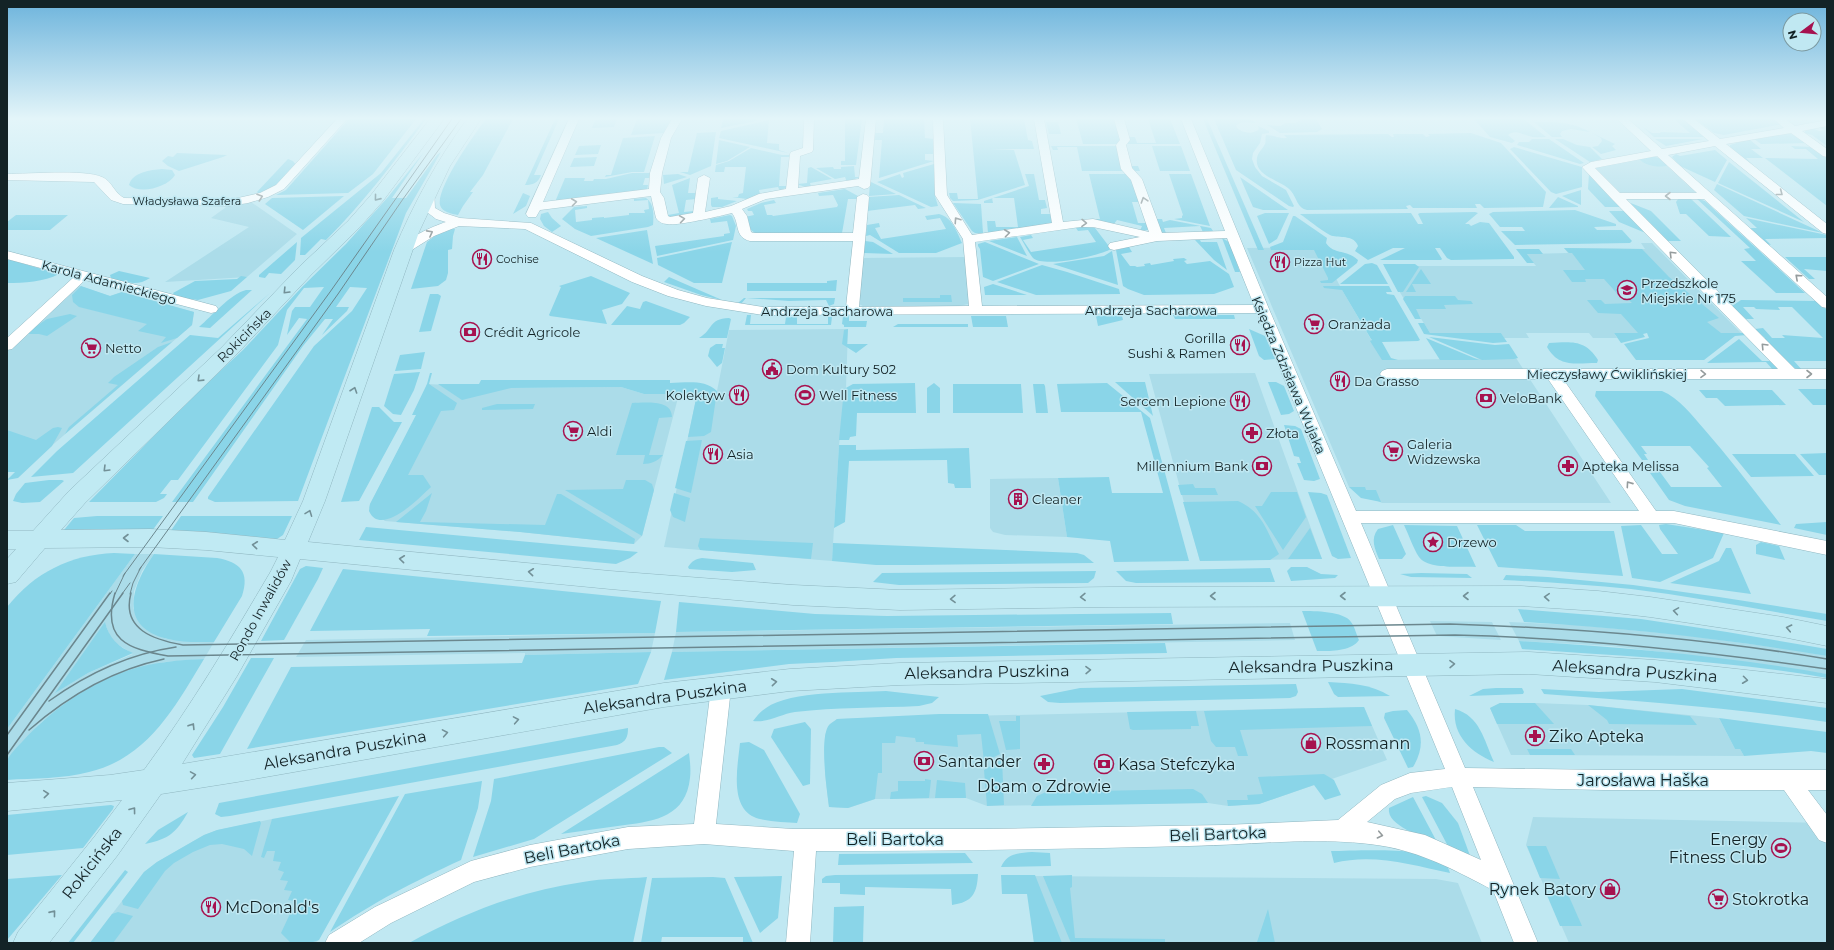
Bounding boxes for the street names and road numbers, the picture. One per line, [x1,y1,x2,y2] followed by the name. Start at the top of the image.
[133,194,241,208] street label: Władysława Szafera
[40,256,178,308] street label: Karola Adamieckiego
[1249,294,1329,456] street label: Księdza Zdzisława Wujaka
[1085,302,1217,318] street label: Andrzeja Sacharowa
[761,303,893,319] street label: Andrzeja Sacharowa
[214,305,274,365] street label: Rokicińska
[1527,366,1687,382] street label: Mieczysławy Ćwiklińskiej
[226,556,295,663] street label: Rondo Inwalidów
[1228,655,1394,677] street label: Aleksandra Puszkina
[1552,656,1718,686] street label: Aleksandra Puszkina
[904,661,1070,683] street label: Aleksandra Puszkina
[582,676,748,718] street label: Aleksandra Puszkina
[262,726,428,774] street label: Aleksandra Puszkina
[1576,771,1709,790] street label: Jarosława Haška
[58,823,126,903] street label: Rokicińska
[1169,823,1267,845] street label: Beli Bartoka
[522,830,622,868] street label: Beli Bartoka
[846,830,944,849] street label: Beli Bartoka

